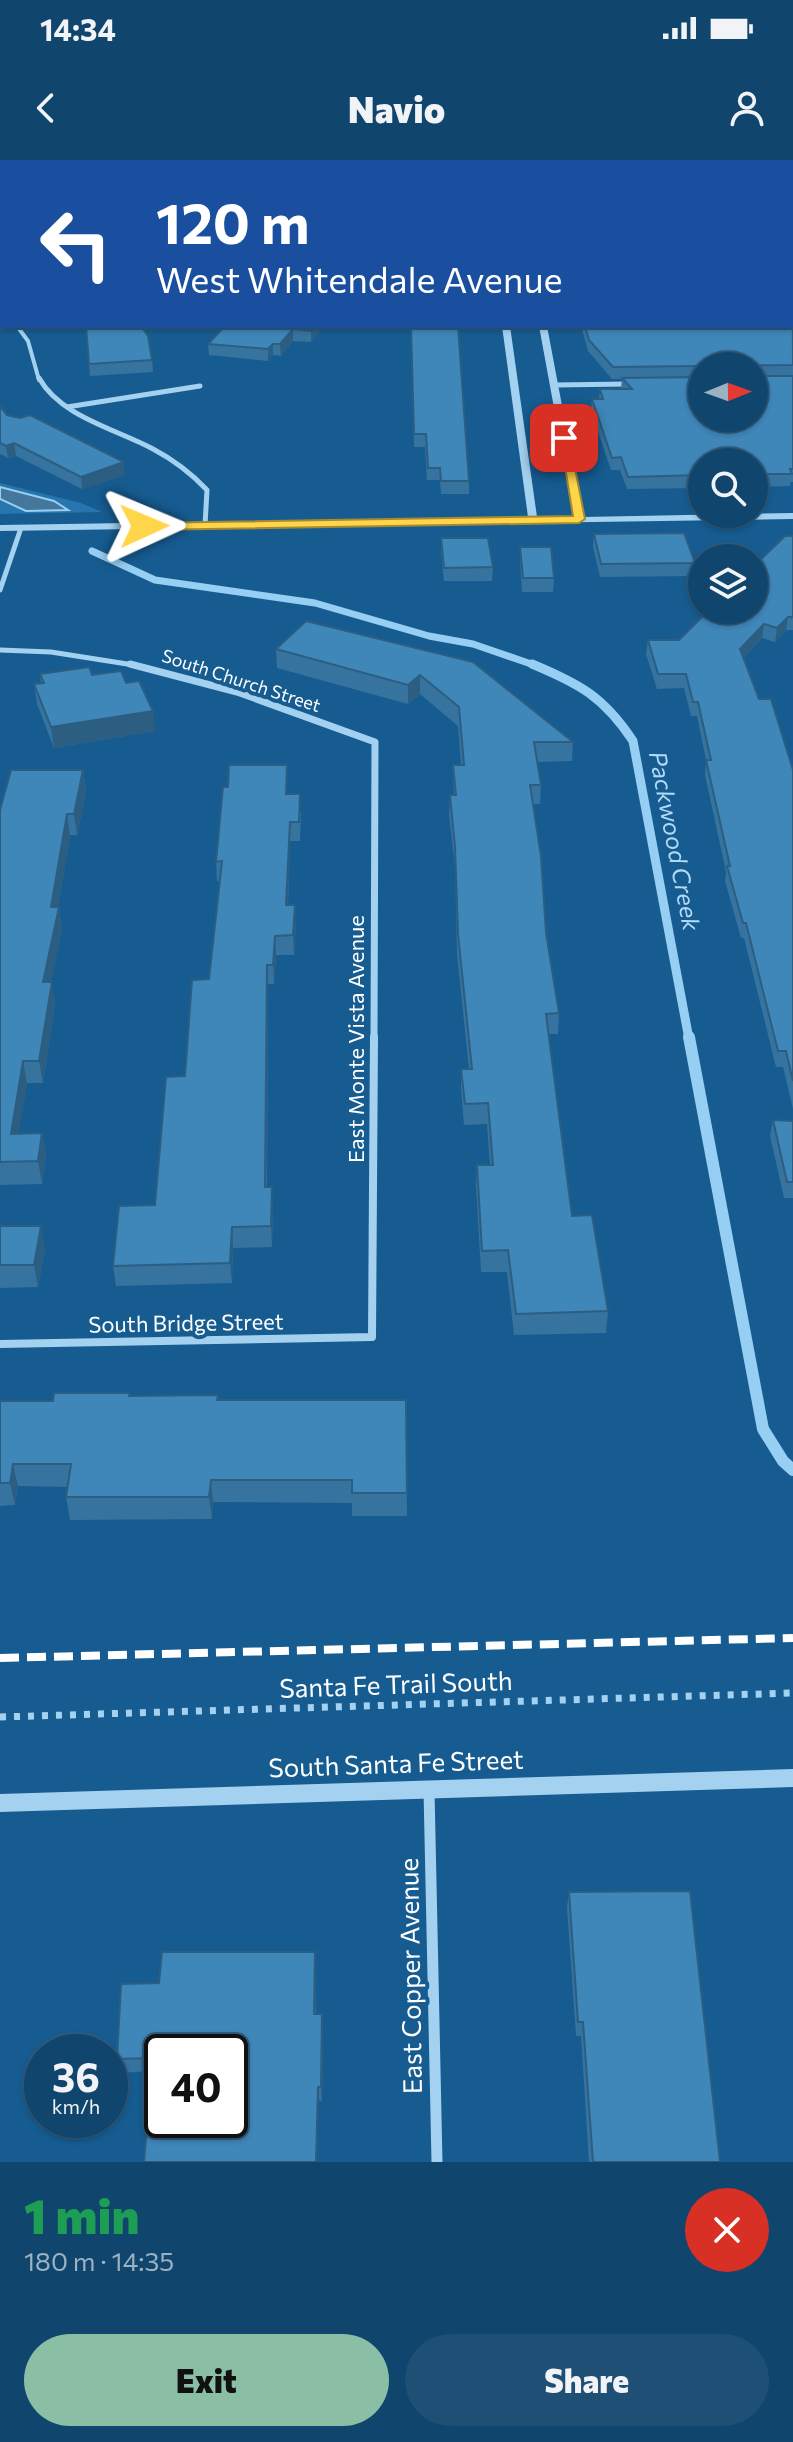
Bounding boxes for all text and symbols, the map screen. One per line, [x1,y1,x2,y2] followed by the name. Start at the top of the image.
[40,10,116,47] text: 14:34
[24,86,68,130] icon: back
[348,86,445,130] text: Navio
[725,86,769,130] icon: person
[156,187,310,256] text: 120 m
[24,192,128,296] icon: left
[156,256,563,300] text: West Whitendale Avenue
[688,352,768,432] north arrow
[688,352,768,624] map controls
[530,404,598,472] pin
[542,416,586,460] icon: arrive
[688,448,768,528] button: search
[102,484,186,568] position arrow
[688,544,768,624] button: layers
[159,644,323,716] street label: South Church Street
[644,748,707,934] water label: Packwood Creek
[342,915,369,1163] street label: East Monte Vista Avenue
[88,1307,284,1338] street label: South Bridge Street
[279,1664,513,1703] street label: Santa Fe Trail South
[268,1743,524,1782] street label: South Santa Fe Street
[392,1858,427,2094] street label: East Copper Avenue
[144,2034,248,2138] speed limit sign: 40
[52,2051,100,2100] text: 36
[52,2094,100,2118] text: km/h
[24,2185,139,2244] text: 1 min
[685,2188,769,2272] button: close
[24,2245,174,2276] text: 180 m · 14:35
[24,2334,389,2426] button: Exit
[405,2334,769,2426] button: Share

